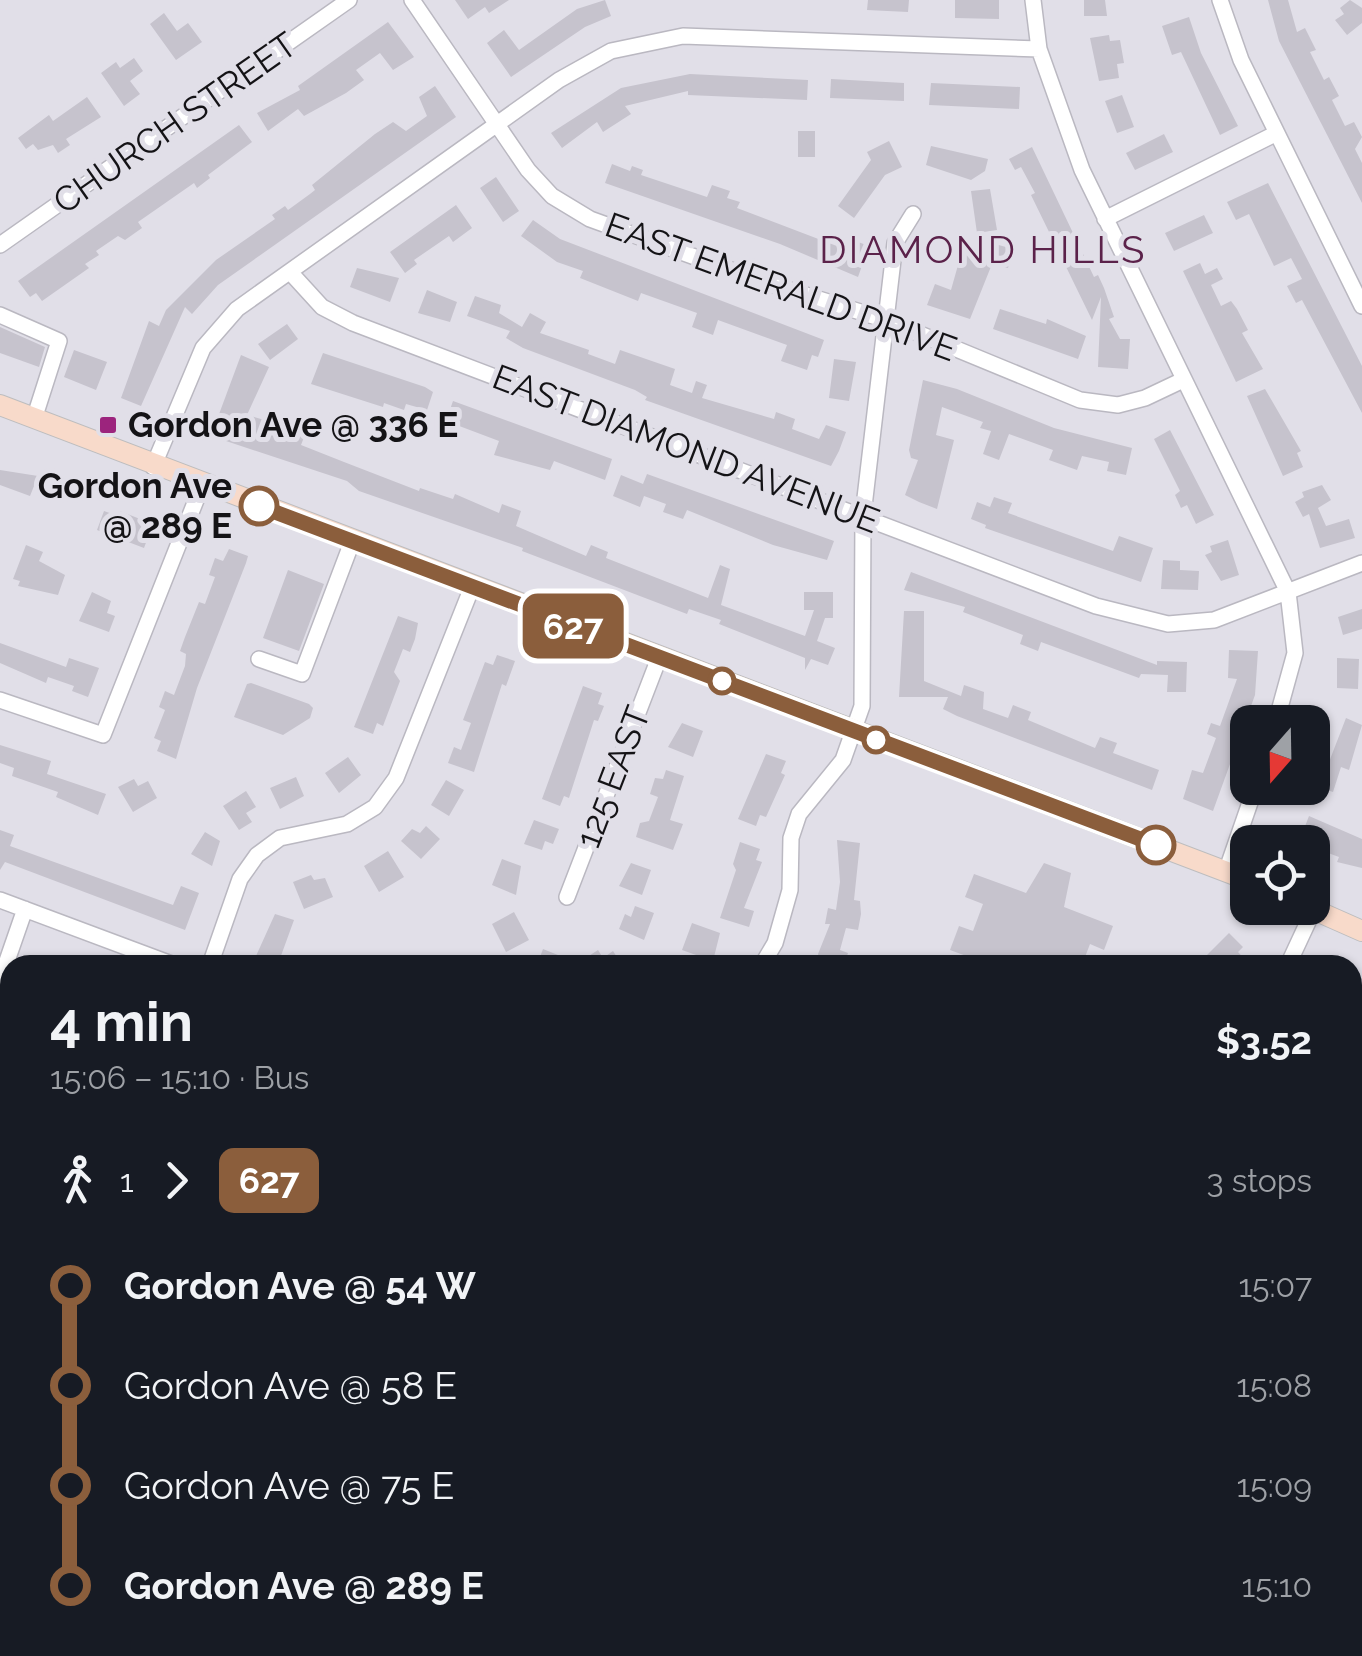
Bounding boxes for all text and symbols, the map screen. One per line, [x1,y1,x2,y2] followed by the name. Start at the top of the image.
[45,23,304,222] street label: CHURCH STREET
[600,204,962,369] street label: EAST EMERALD DRIVE
[819,227,1147,272] district label: DIAMOND HILLS
[487,356,885,541] street label: EAST DIAMOND AVENUE
[128,404,458,445] place label: Gordon Ave @ 336 E
[97,414,119,436] marker: Gordon Ave @ 336 E
[38,465,232,546] place label: Gordon Ave @ 289 E
[240,487,278,525] marker: Gordon Ave @ 289 E
[516,594,630,658] line badge: 627
[543,606,603,647] text: 627
[709,668,735,694] unlabelled marker
[567,700,658,853] street label: 125 EAST
[1230,705,1330,805] north arrow
[1230,705,1330,925] map controls
[863,727,889,753] unlabelled marker
[1230,825,1330,925] button: locate
[1137,826,1175,864] unlabelled marker
[50,989,193,1054] text: 4 min
[1216,1018,1312,1063] text: $3.52
[50,1059,309,1096] text: 15:06 – 15:10 · Bus
[50,1153,105,1208] icon: walk
[149,1153,204,1208] icon: forward
[239,1160,299,1201] text: 627
[120,1162,134,1199] text: 1
[1207,1162,1312,1199] text: 3 stops
[124,1263,476,1308] text: Gordon Ave @ 54 W
[1238,1267,1312,1304] text: 15:07
[124,1363,457,1408] text: Gordon Ave @ 58 E
[1236,1367,1312,1404] text: 15:08
[124,1463,454,1508] text: Gordon Ave @ 75 E
[1237,1467,1312,1504] text: 15:09
[124,1563,484,1608] text: Gordon Ave @ 289 E
[1242,1567,1312,1604] text: 15:10

